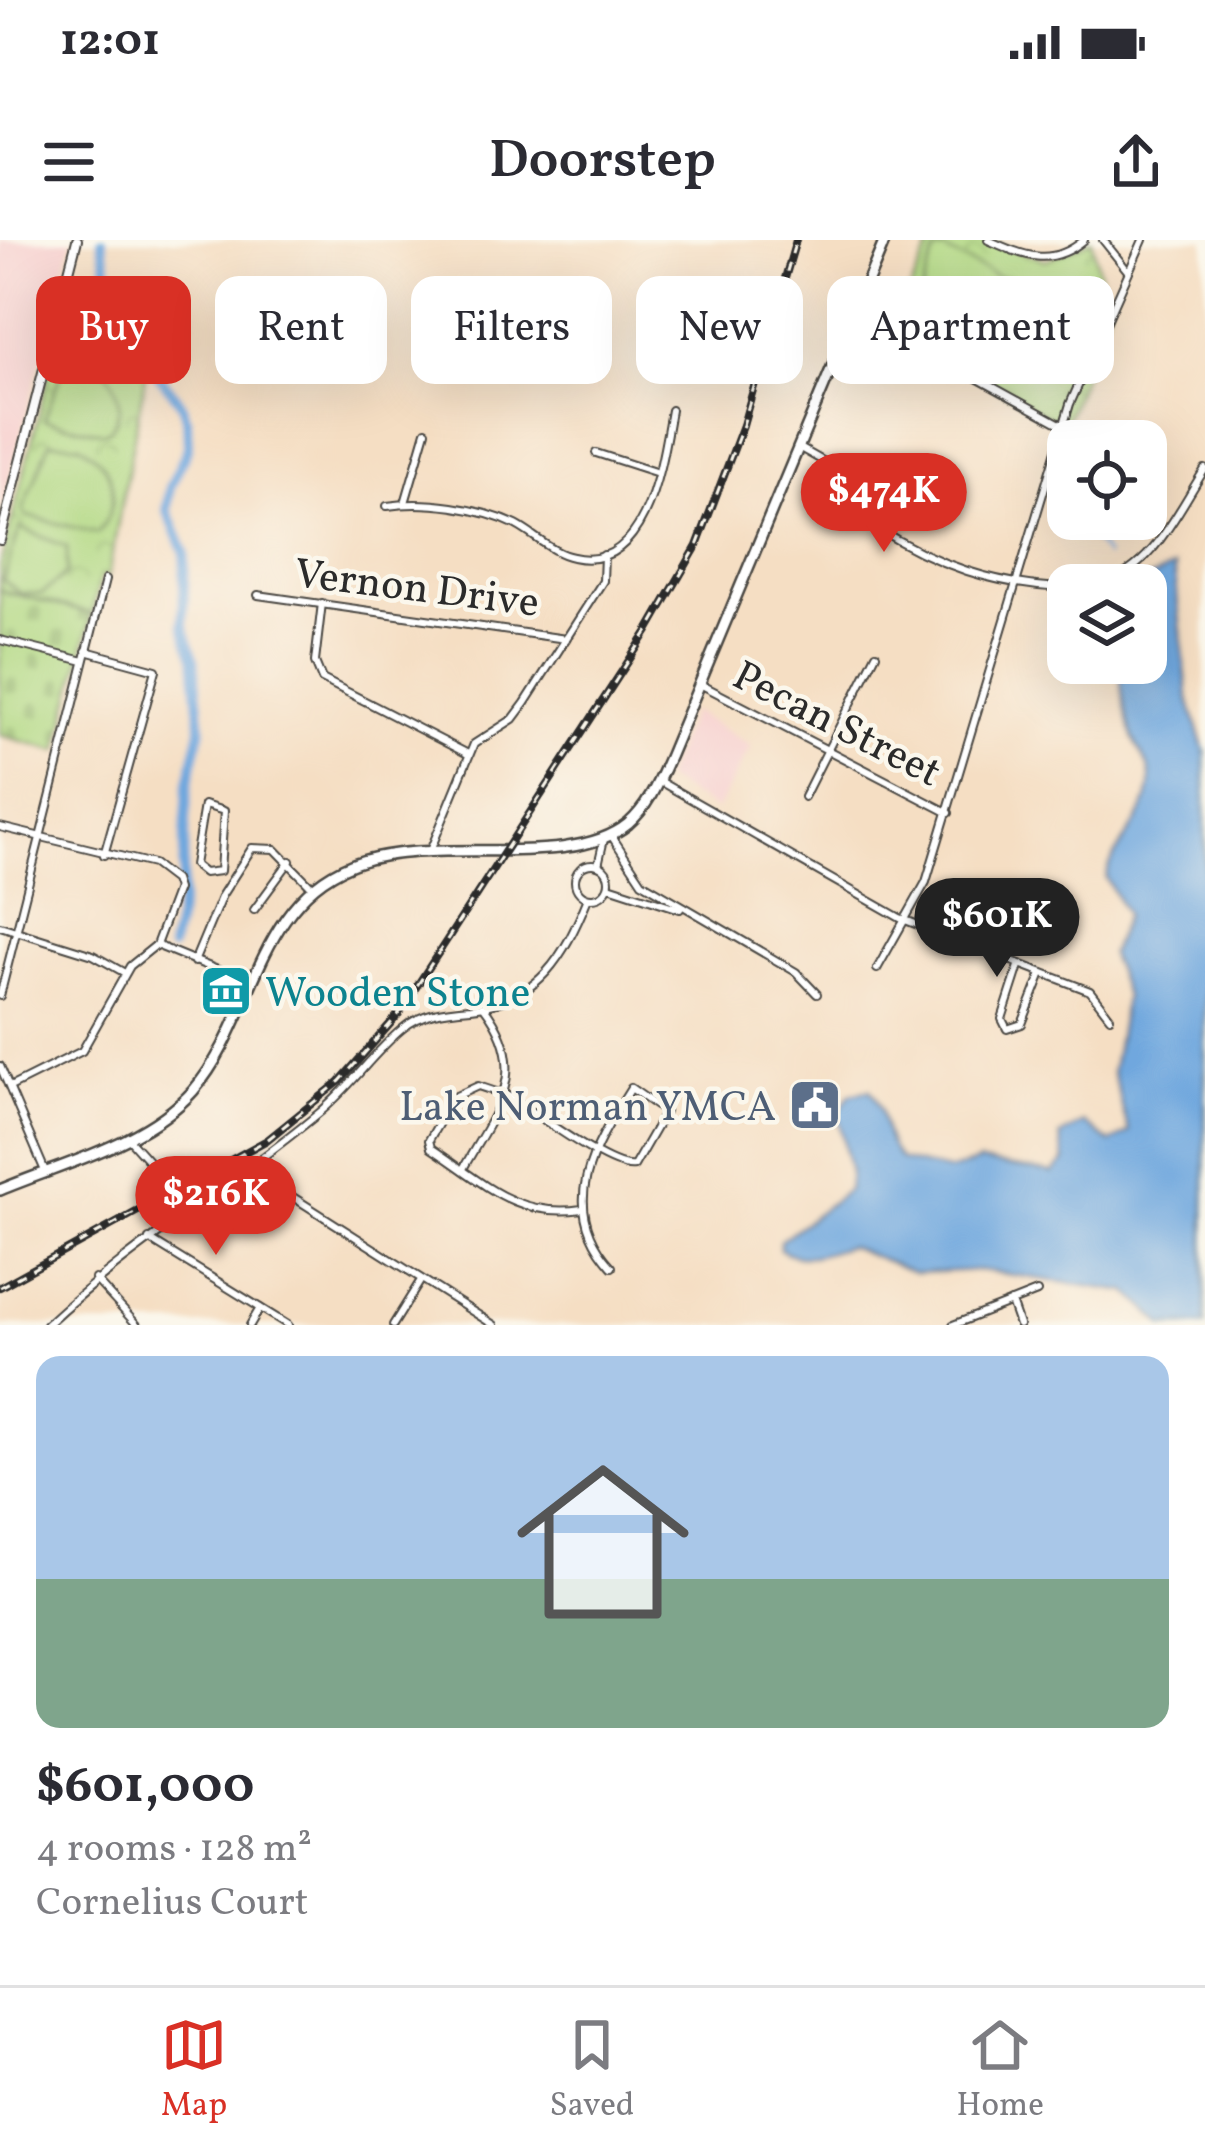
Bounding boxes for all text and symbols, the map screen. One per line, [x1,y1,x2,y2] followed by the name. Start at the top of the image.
[60,11,160,74] text: 12:01
[489,125,716,200] text: Doorstep
[36,129,102,195] icon: menu
[1103,129,1169,195] icon: share
[36,276,191,384] chip: Buy
[215,276,387,384] chip: Rent
[411,276,612,384] chip: Filters
[636,276,803,384] chip: New
[827,276,1114,384] chip: Apartment
[1047,420,1167,684] map controls
[1047,420,1167,540] button: locate
[800,453,968,555] pin: $474K
[828,465,940,519] text: $474K
[291,546,542,635] street label: Vernon Drive
[1047,564,1167,684] button: layers
[722,648,950,804] street label: Pecan Street
[913,878,1081,980] pin: $601K
[941,890,1053,944] text: $601K
[198,963,254,1019] museum icon: Wooden Stone
[265,966,530,1025] place label: Wooden Stone
[787,1077,843,1133] public building icon: Lake Norman YMCA
[399,1080,776,1139] place label: Lake Norman YMCA
[132,1156,300,1258] pin: $216K
[162,1168,270,1222] text: $216K
[495,1434,711,1650] icon: home
[36,1752,254,1823] text: $601,000
[36,1823,312,1877] text: 4 rooms · 128 m²
[36,1877,308,1931] text: Cornelius Court
[161,2012,227,2130] tab: Map
[549,2012,634,2130] tab: Saved
[957,2012,1044,2130] tab: Home

